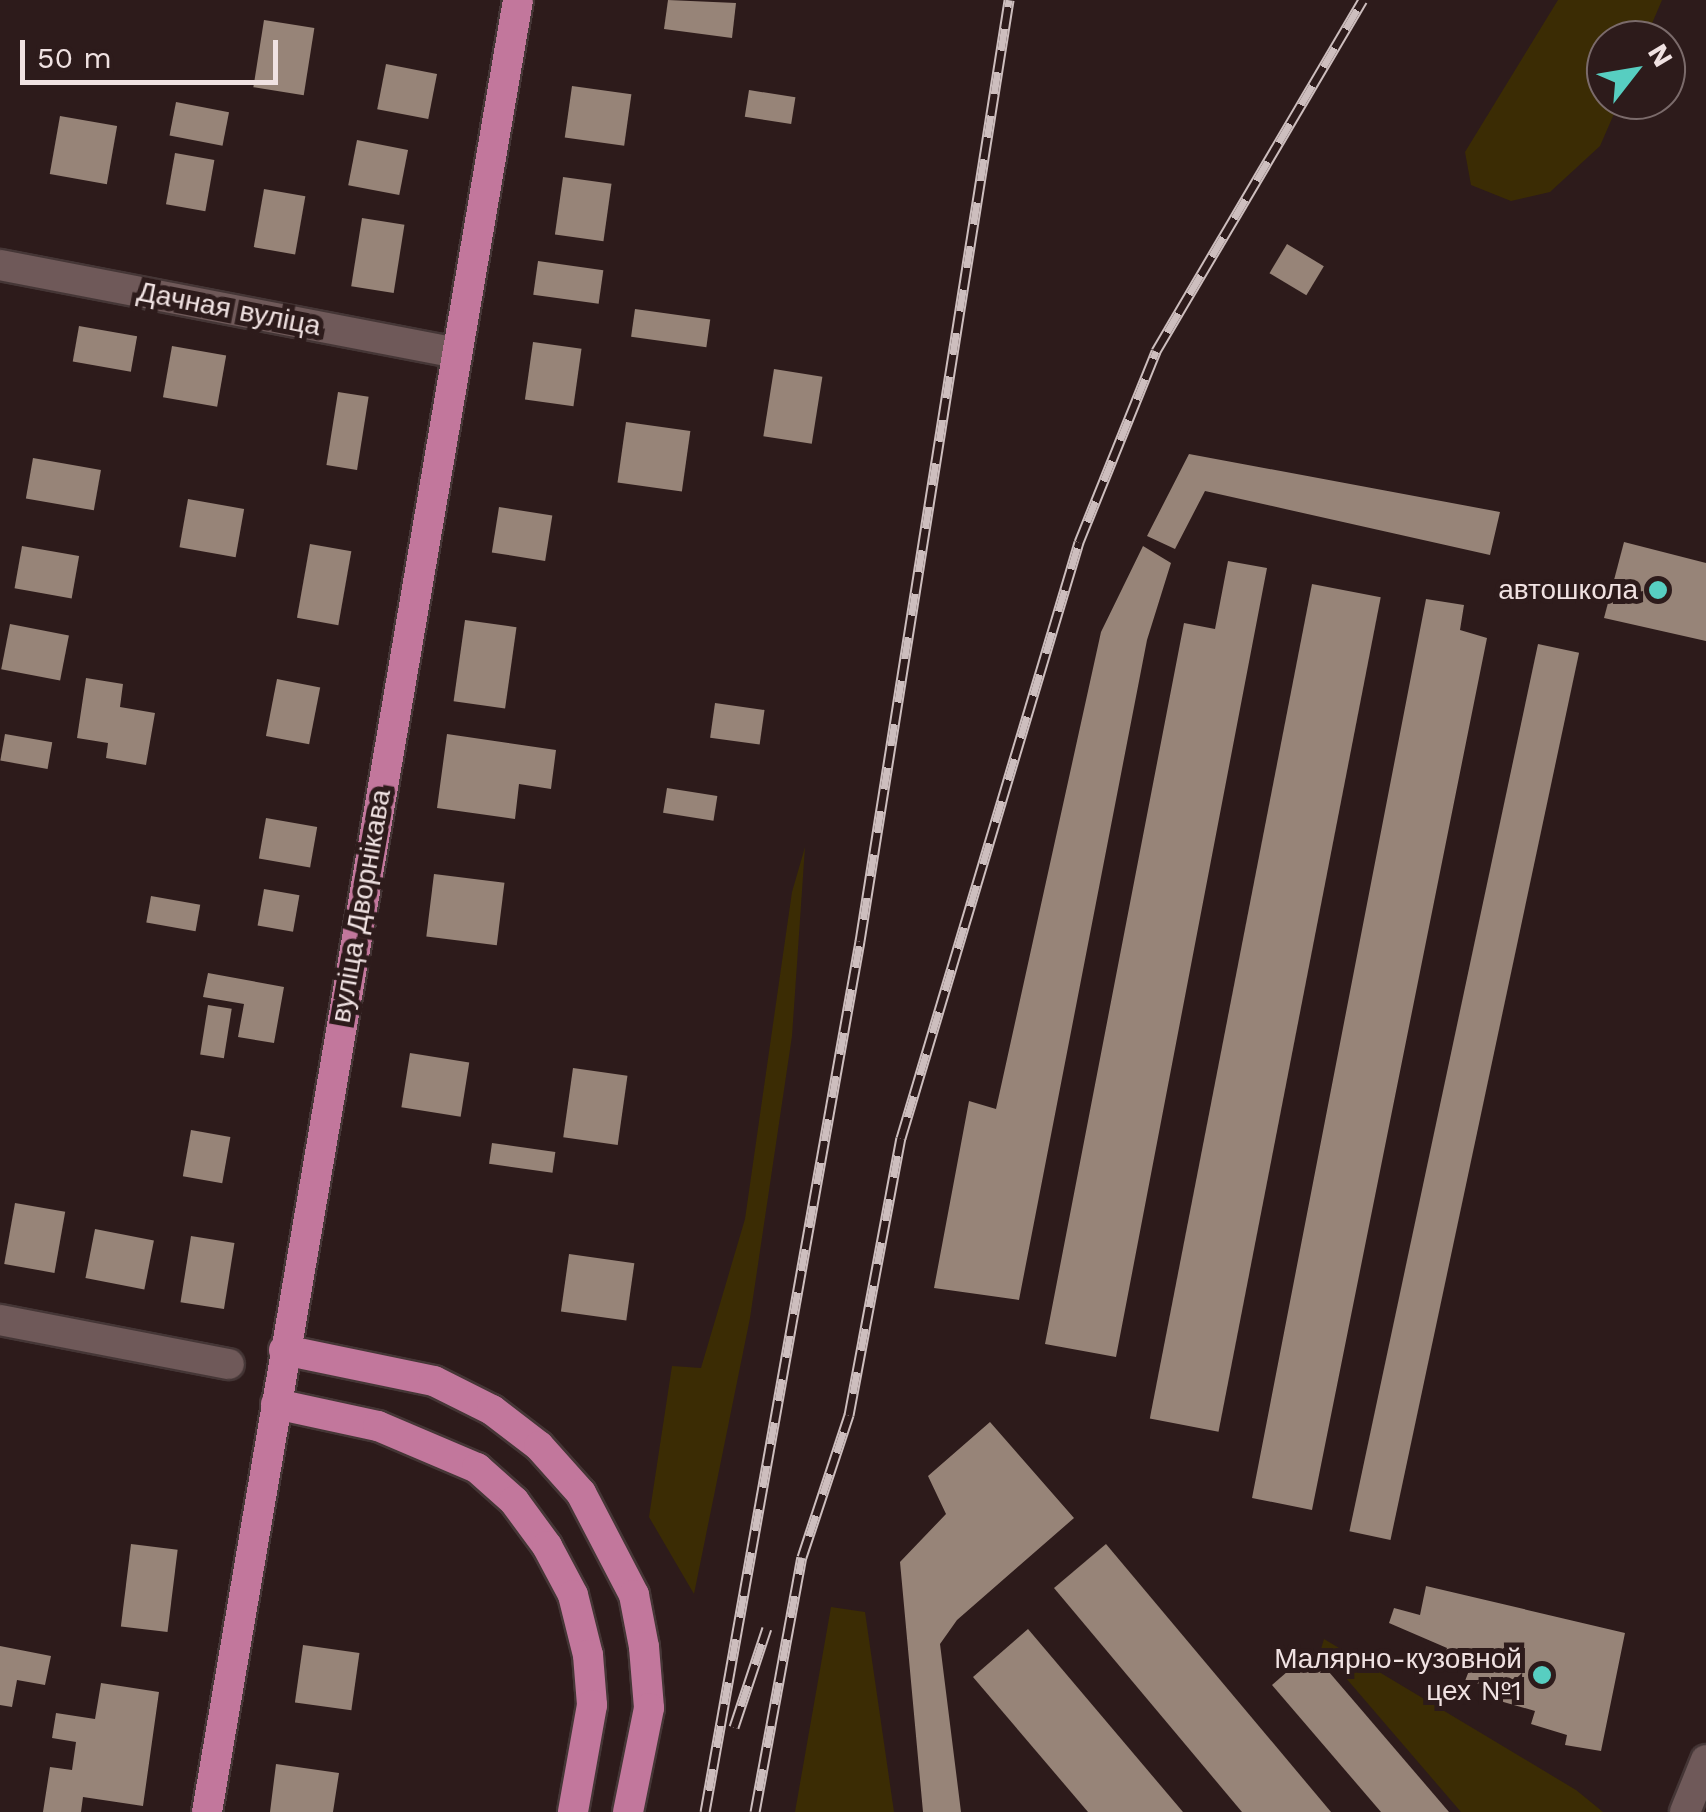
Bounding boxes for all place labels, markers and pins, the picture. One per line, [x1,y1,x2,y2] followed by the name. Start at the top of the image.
[1498,573,1638,607] place label: автошкола
[1647,579,1669,601] marker: автошкола
[1274,1642,1522,1708] place label: Малярно-кузовной цех №1
[1531,1664,1553,1686] marker: Малярно-кузовной цех №1

